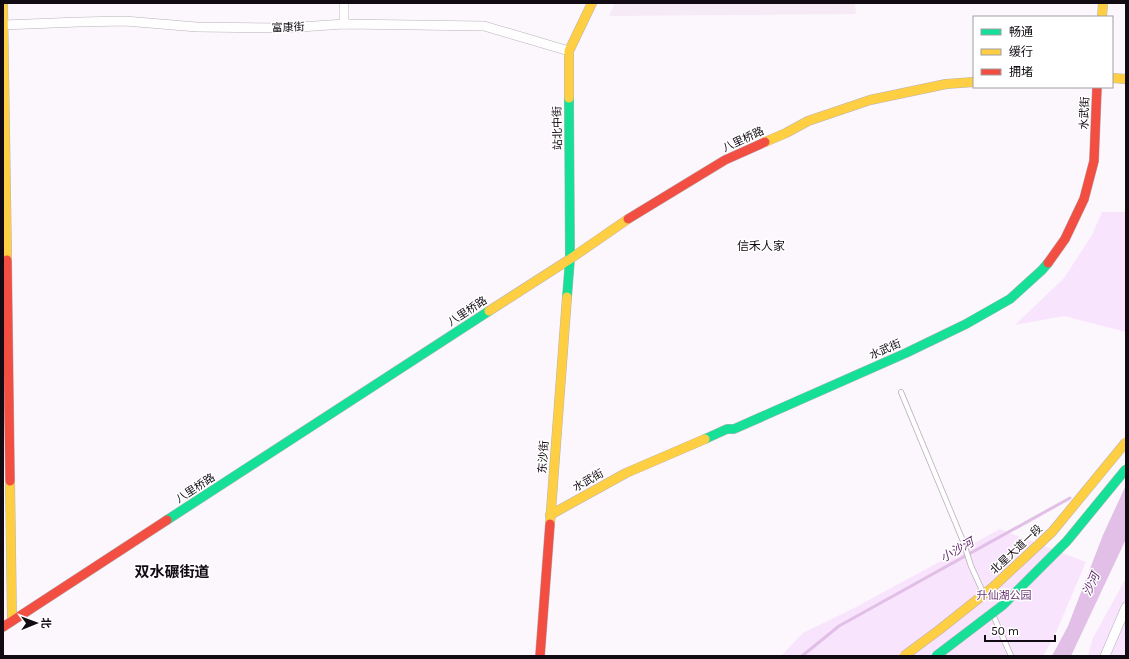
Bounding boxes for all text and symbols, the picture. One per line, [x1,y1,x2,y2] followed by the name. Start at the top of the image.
[973,16,1113,88] legend
[271,20,305,35] street label: 富康街
[1009,25,1033,39] text: 畅通
[1009,45,1033,59] text: 缓行
[1009,65,1033,79] text: 拥堵
[1077,96,1092,130] street label: 水武街
[551,106,564,150] street label: 站北中街
[721,124,766,155] street label: 八里桥路
[737,239,785,253] district label: 信禾人家
[445,294,489,329] street label: 八里桥路
[867,337,903,362] street label: 水武街
[536,440,551,474] street label: 东沙街
[571,467,606,494] street label: 水武街
[173,471,217,506] street label: 八里桥路
[988,522,1045,577] street label: 北星大道一段
[938,534,978,565] water label: 小沙河
[134,563,210,581] district label: 双水碾街道
[1080,568,1103,598] water label: 沙河
[977,589,1032,602] park label: 升仙湖公园
[16,603,56,643] north arrow
[39,617,52,628] text: 北
[985,617,1055,643] scale bar
[991,624,1019,638] text: 50 m

